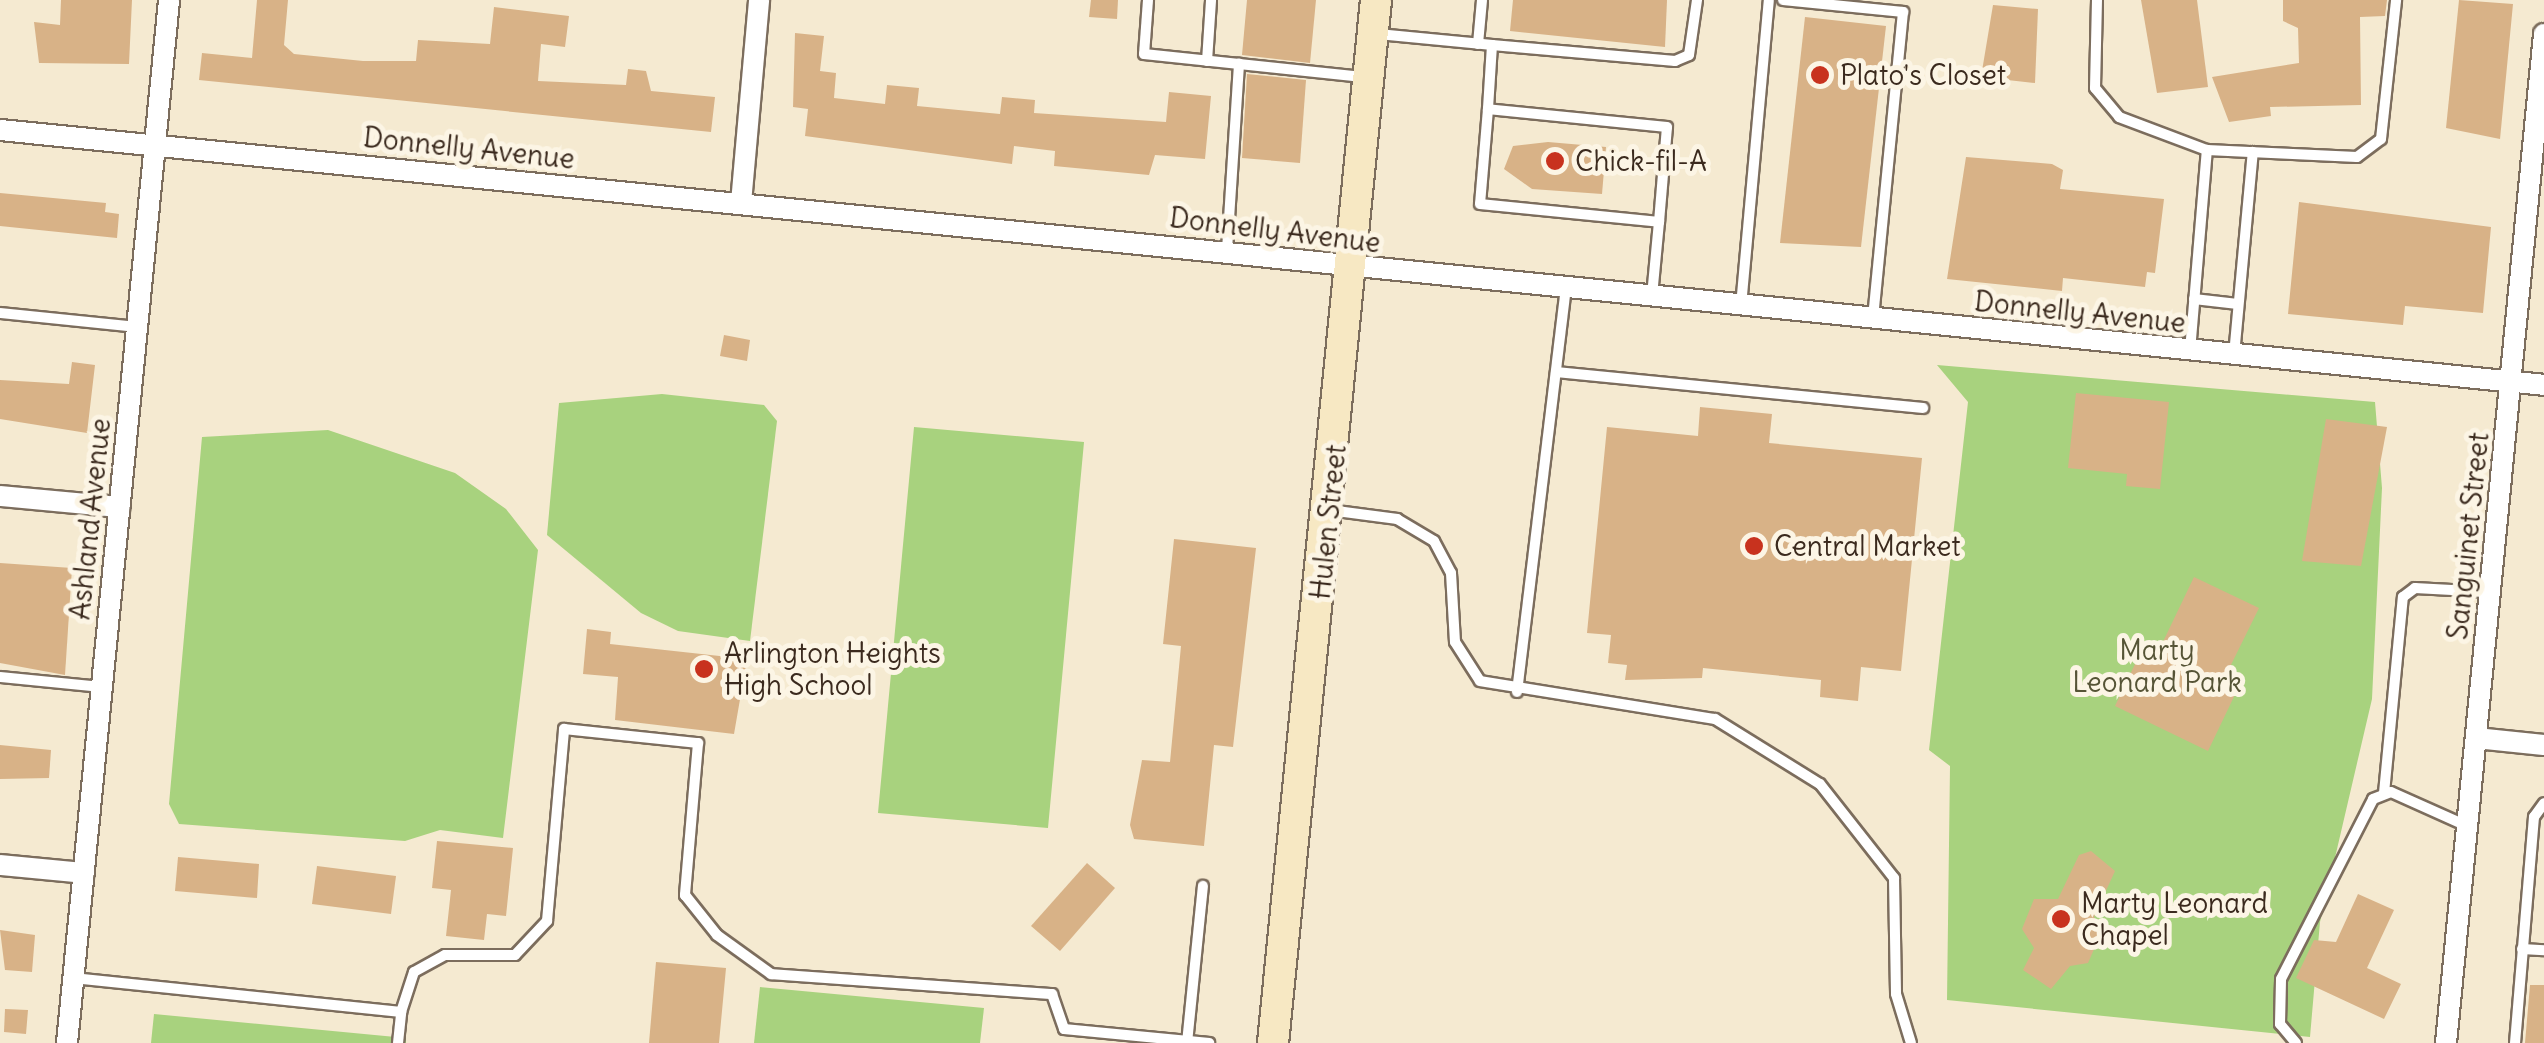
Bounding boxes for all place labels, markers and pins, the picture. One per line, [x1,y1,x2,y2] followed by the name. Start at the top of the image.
[1840,58,2006,92] place label: Plato's Closet
[1809,64,1831,86] marker: Plato's Closet
[1575,144,1707,178] place label: Chick-fil-A
[1544,150,1566,172] marker: Chick-fil-A
[1774,529,1961,563] place label: Central Market
[1743,535,1765,557] marker: Central Market
[724,636,941,702] place label: Arlington Heights High School
[693,658,715,680] marker: Arlington Heights High School
[2081,886,2268,952] place label: Marty Leonard Chapel
[2050,908,2072,930] marker: Marty Leonard Chapel

